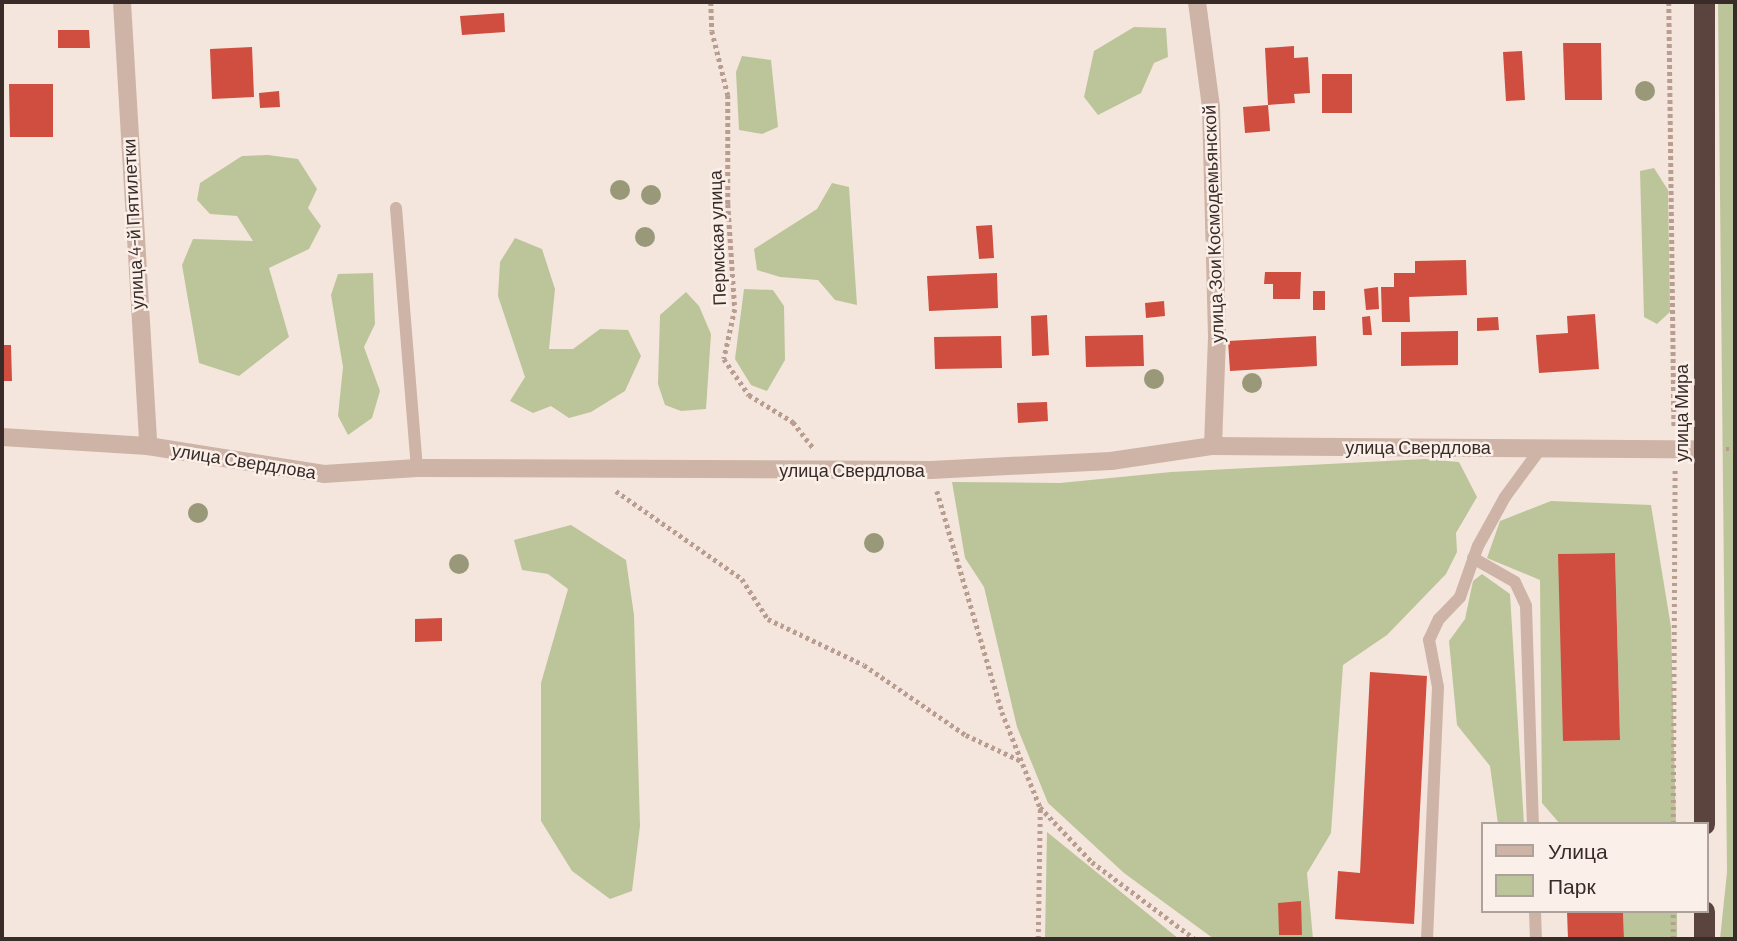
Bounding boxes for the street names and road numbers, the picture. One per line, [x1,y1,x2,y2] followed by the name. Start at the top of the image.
[1198,105,1228,343] street label: улица Зои Космодемьянской
[118,138,148,310] street label: улица 4-й Пятилетки
[704,170,730,306] street label: Пермская улица
[1670,364,1692,462] street label: улица Мира
[1345,436,1491,458] street label: улица Свердлова
[170,439,318,483] street label: улица Свердлова
[779,459,925,481] street label: улица Свердлова

